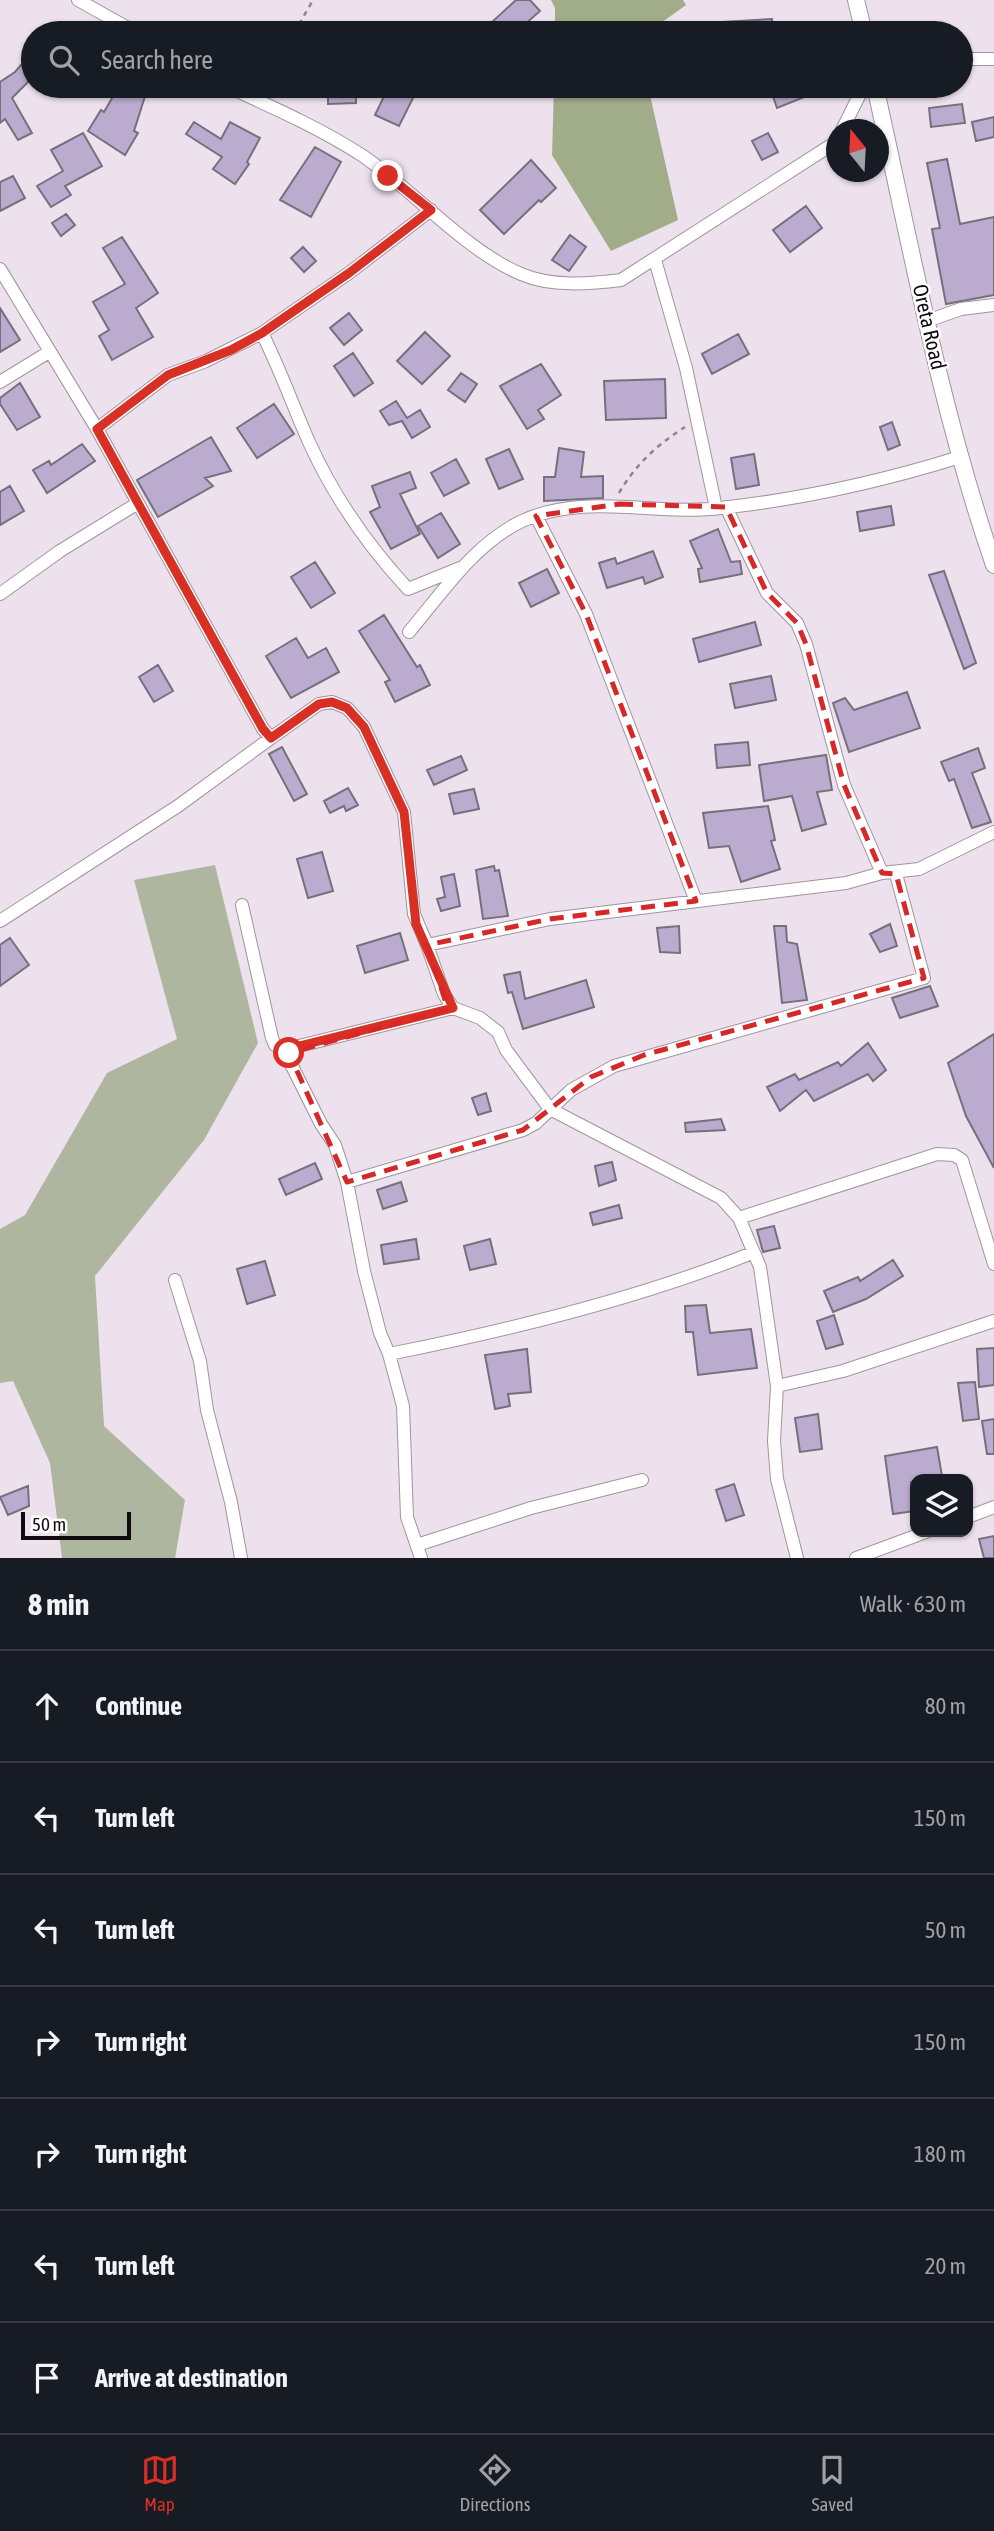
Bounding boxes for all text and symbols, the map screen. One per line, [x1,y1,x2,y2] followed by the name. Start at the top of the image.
[21,21,973,98] search box
[45,41,83,79] icon: search
[101,45,213,75] text: Search here
[826,119,889,182] north arrow
[372,160,403,191] route end
[909,282,951,372] street label: Oreta Road
[273,1037,304,1068] route start
[910,1474,973,1537] map controls
[910,1474,973,1537] button: layers
[21,1509,131,1541] scale bar
[32,1513,66,1535] text: 50 m
[28,1587,89,1621] text: 8 min
[860,1591,966,1617] text: Walk · 630 m
[28,1687,66,1725] icon: ahead
[95,1691,182,1721] text: Continue
[925,1693,966,1719] text: 80 m
[28,1799,66,1837] icon: left
[95,1803,175,1833] text: Turn left
[914,1805,966,1831] text: 150 m
[28,1911,66,1949] icon: left
[95,1915,175,1945] text: Turn left
[925,1917,966,1943] text: 50 m
[28,2023,66,2061] icon: right
[95,2027,186,2057] text: Turn right
[914,2029,966,2055] text: 150 m
[28,2135,66,2173] icon: right
[95,2139,186,2169] text: Turn right
[914,2141,966,2167] text: 180 m
[28,2247,66,2285] icon: left
[95,2251,175,2281] text: Turn left
[925,2253,966,2279] text: 20 m
[28,2359,66,2397] icon: arrive
[95,2363,288,2393] text: Arrive at destination
[141,2451,179,2515] tab: Map
[460,2451,530,2515] tab: Directions
[811,2451,853,2515] tab: Saved

